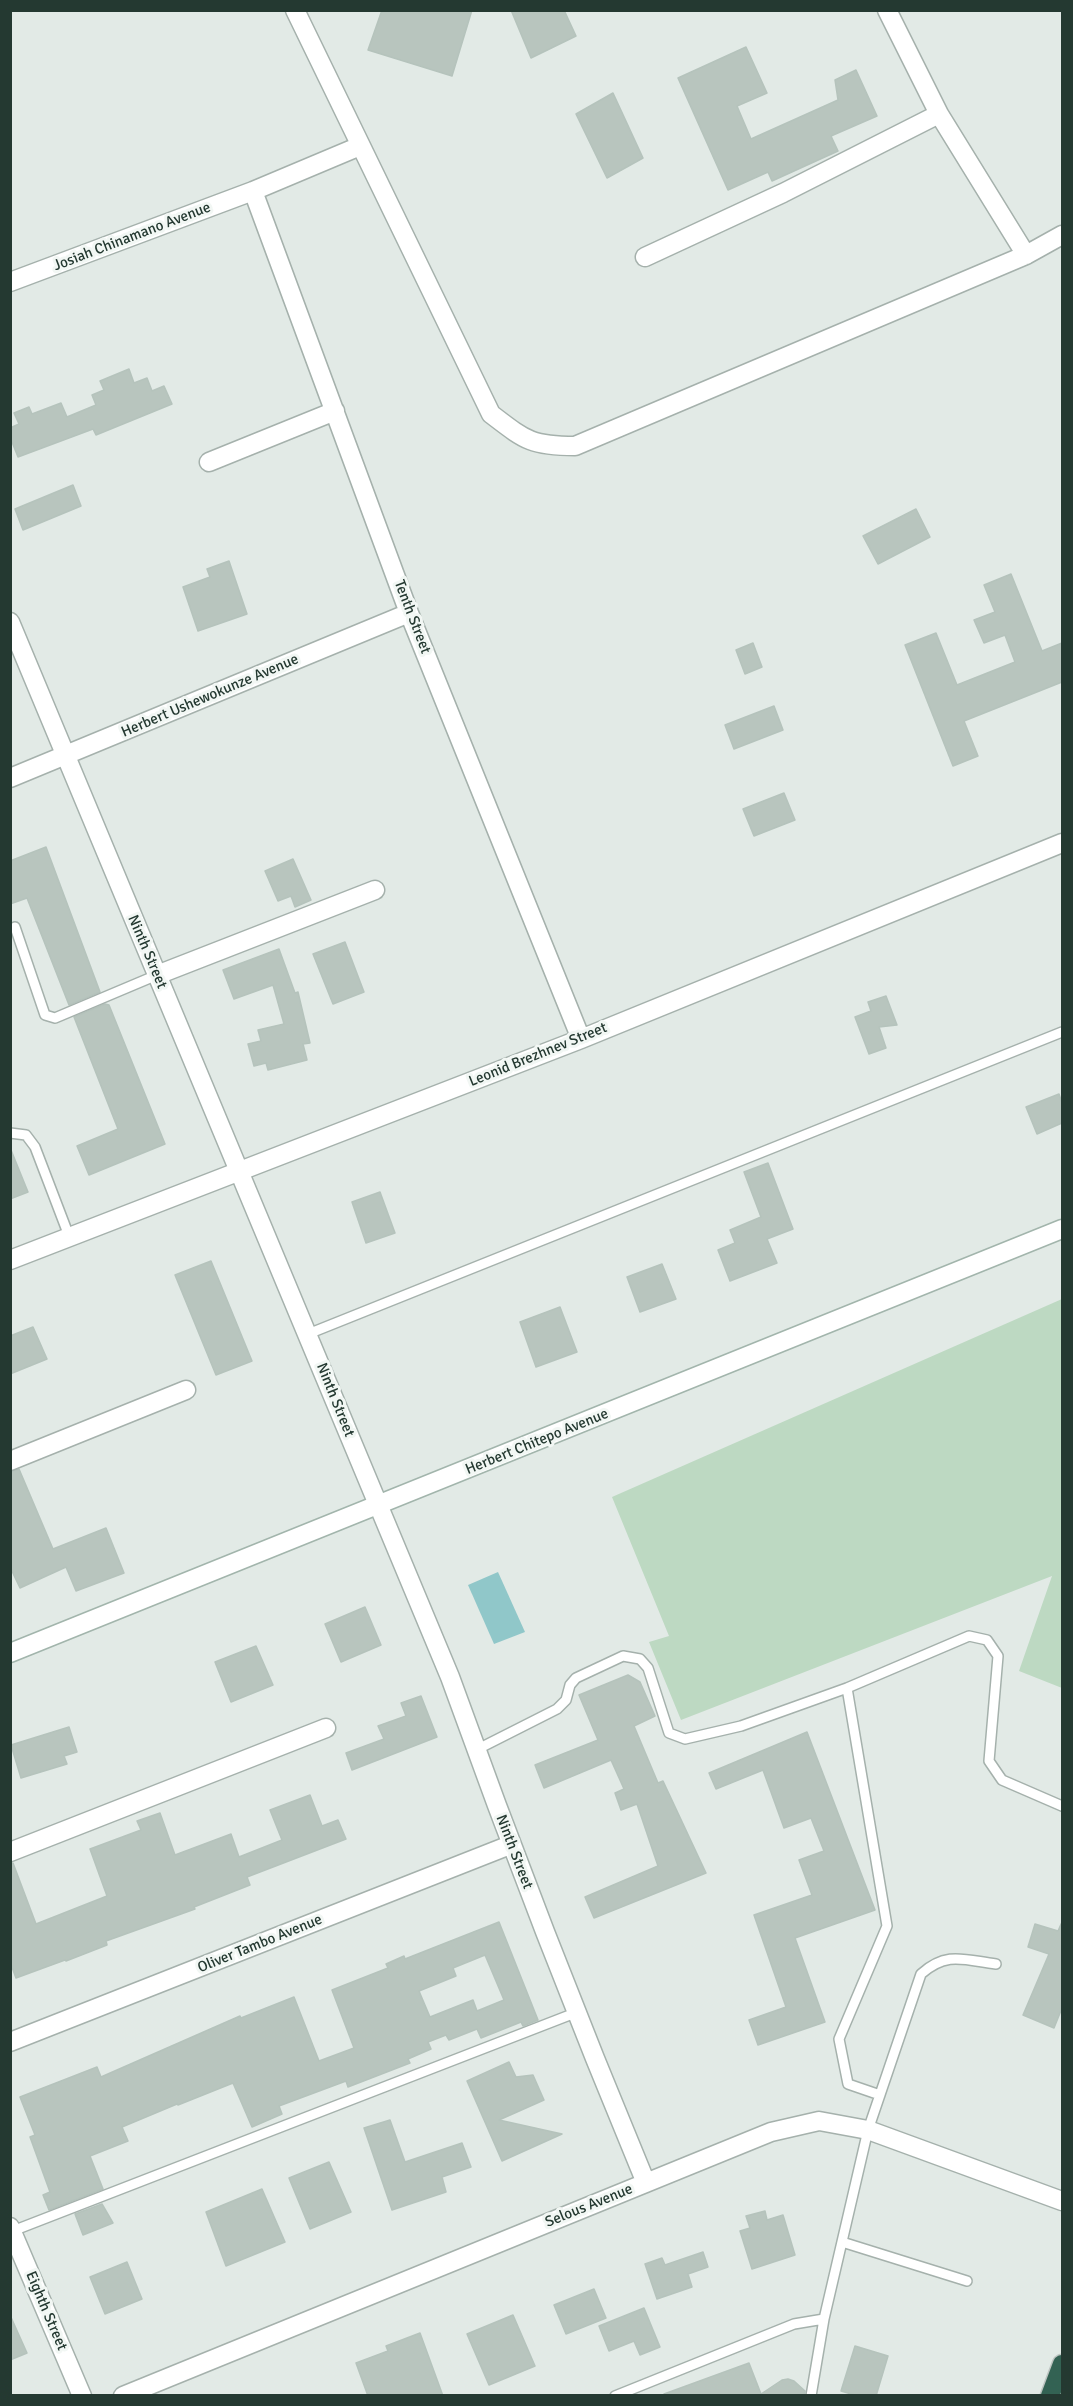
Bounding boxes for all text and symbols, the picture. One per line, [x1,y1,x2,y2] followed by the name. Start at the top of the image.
[51,199,213,275] street label: Josiah Chinamano Avenue
[390,578,434,656] street label: Tenth Street
[119,650,301,742] street label: Herbert Ushewokunze Avenue
[123,912,171,992] street label: Ninth Street
[466,1019,610,1091] street label: Leonid Brezhnev Street
[312,1360,358,1440] street label: Ninth Street
[463,1405,611,1479] street label: Herbert Chitepo Avenue
[492,1812,536,1892] street label: Ninth Street
[195,1911,325,1977] street label: Oliver Tambo Avenue
[543,2180,635,2232] street label: Selous Avenue
[21,2269,71,2353] street label: Eighth Street

